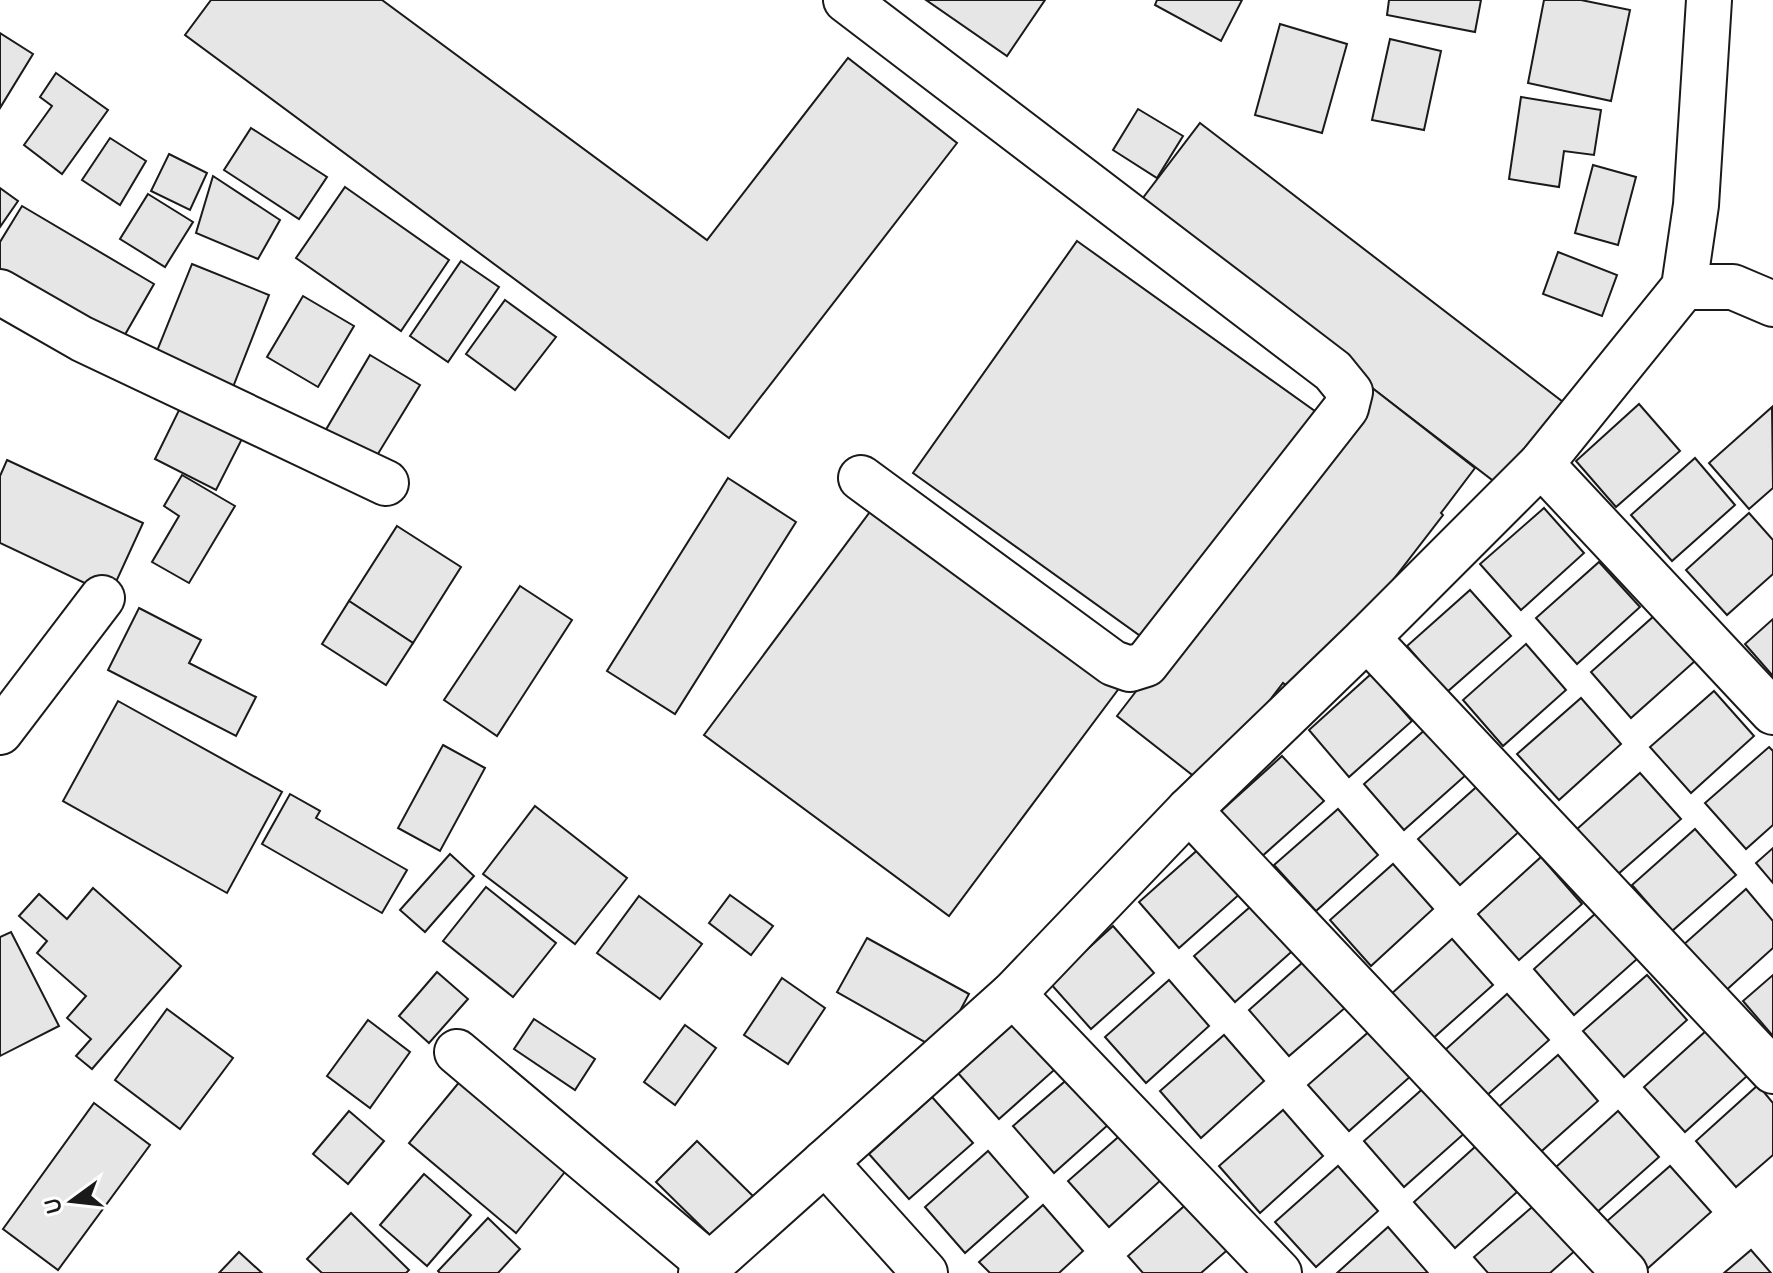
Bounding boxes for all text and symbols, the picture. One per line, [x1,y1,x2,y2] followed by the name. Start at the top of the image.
[32,1161,112,1241] north arrow
[37,1195,68,1217] text: U

